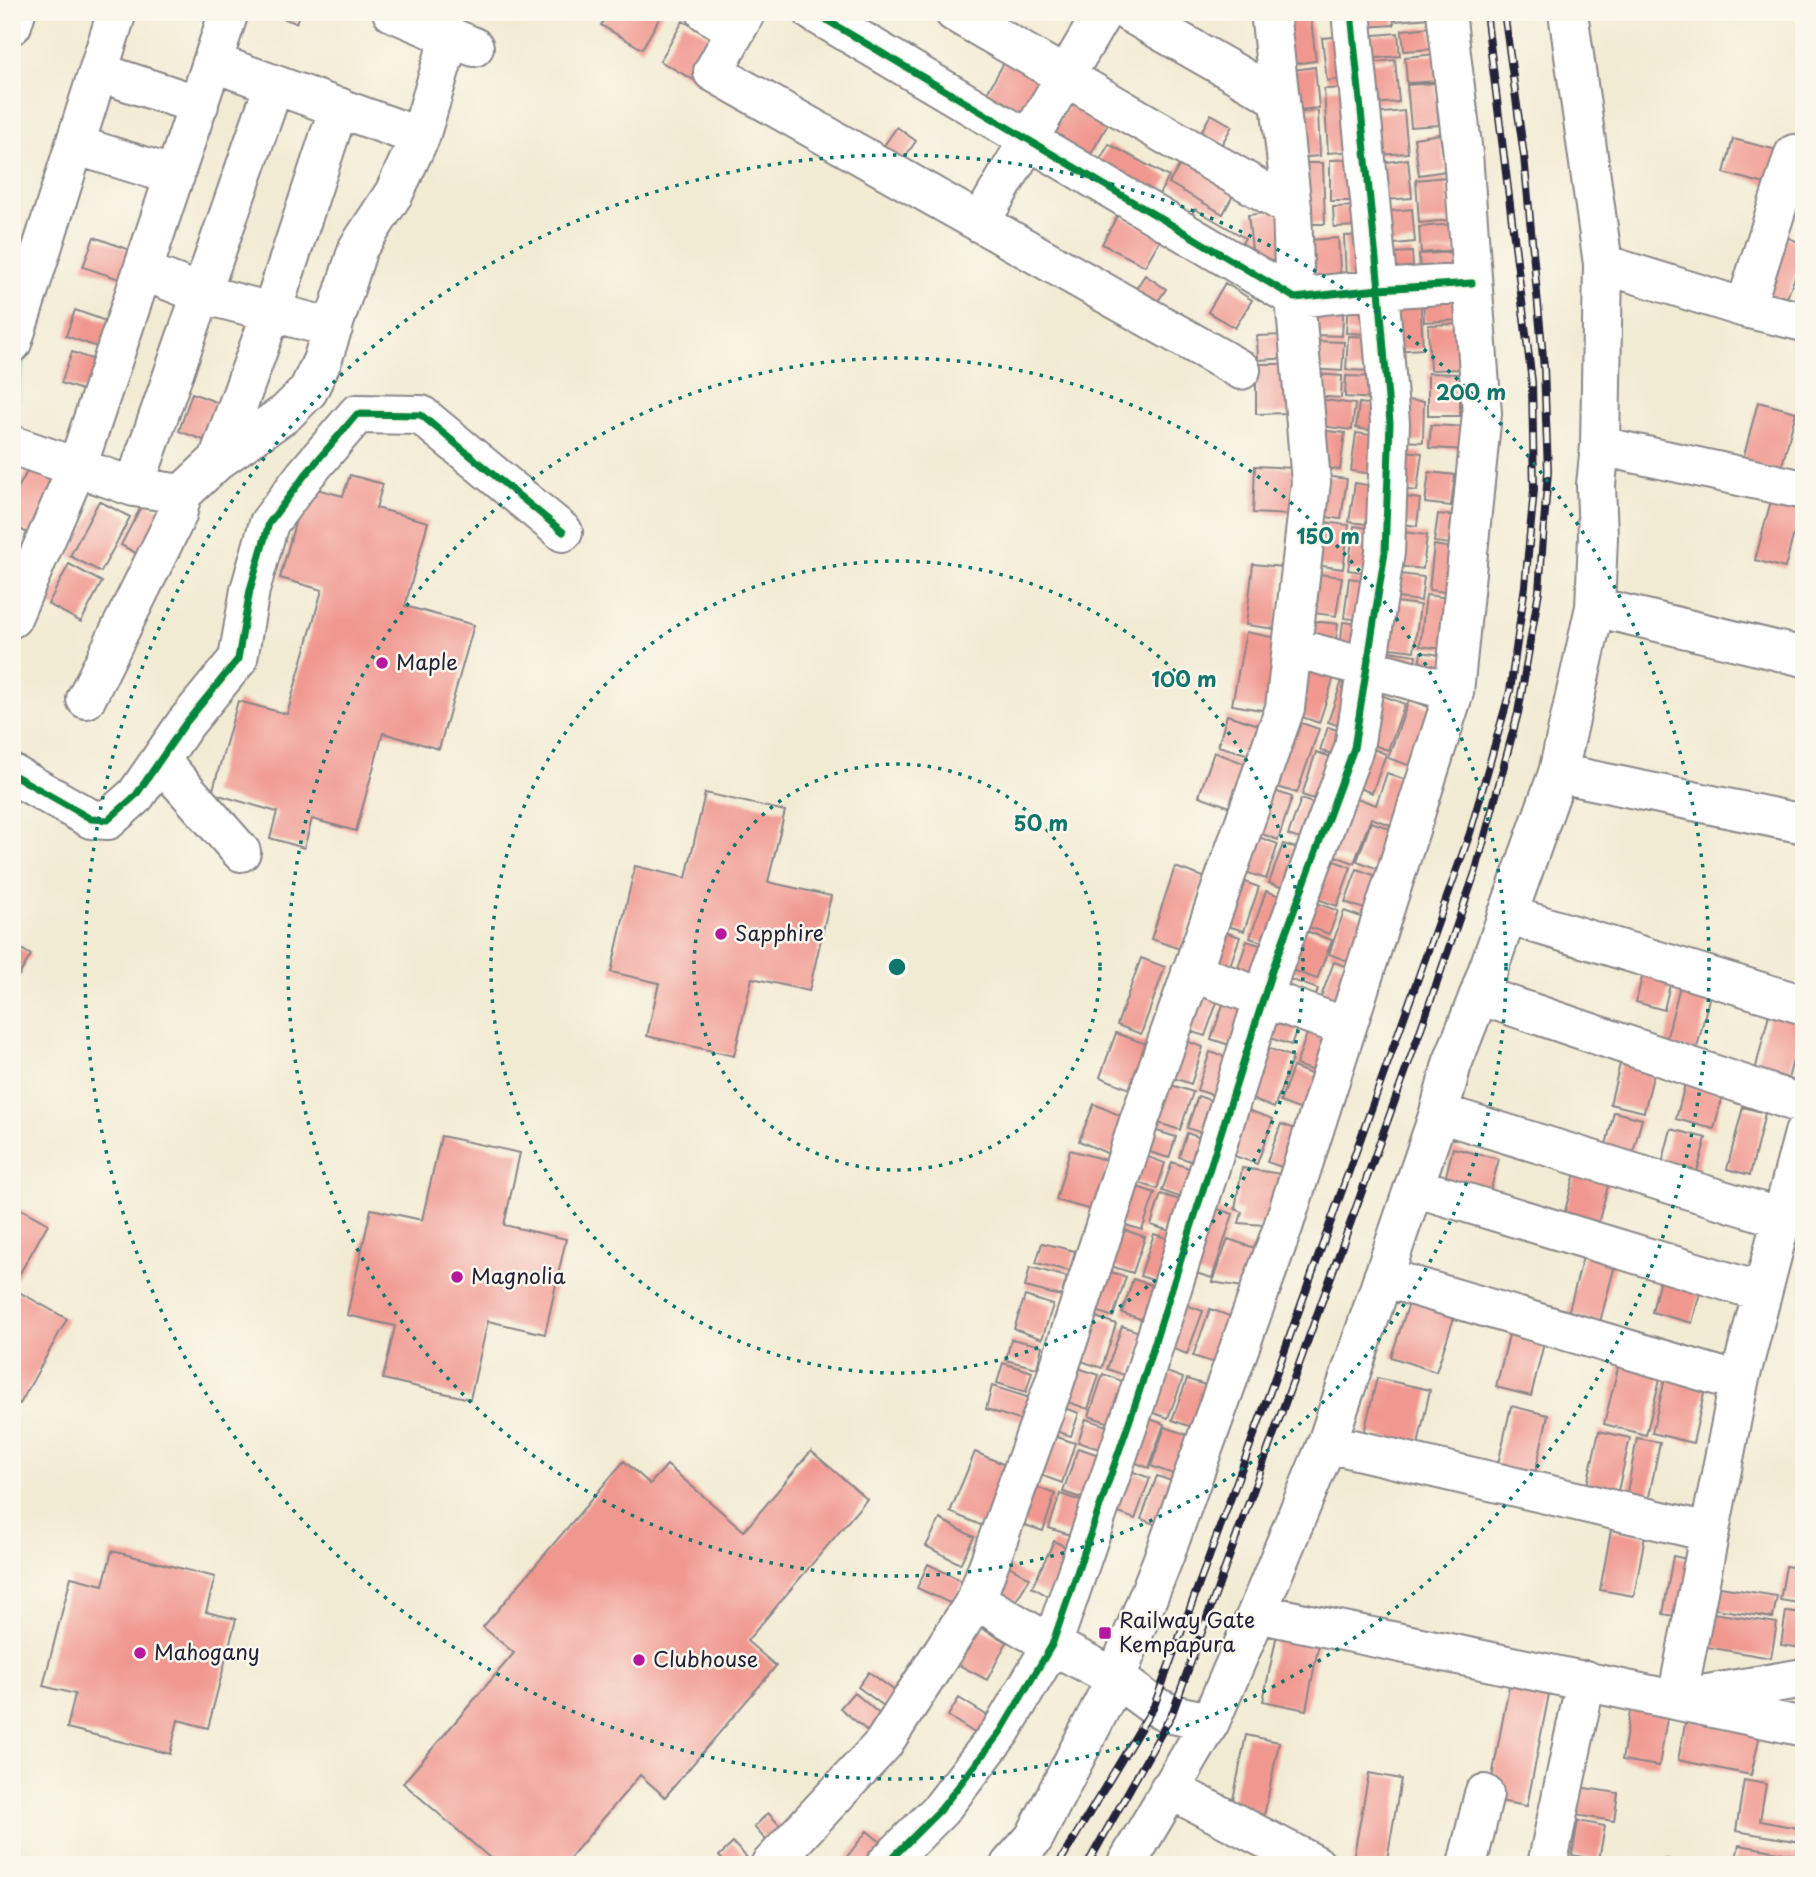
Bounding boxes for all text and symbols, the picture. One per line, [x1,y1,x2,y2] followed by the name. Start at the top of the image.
[1436,375,1506,407] text: 200 m
[1296,519,1360,551] text: 150 m
[396,645,458,677] place label: Maple
[374,655,390,671] marker: Maple
[1151,662,1217,694] text: 100 m
[1014,806,1068,838] text: 50 m
[735,916,824,948] place label: Sapphire
[713,926,729,942] marker: Sapphire
[885,955,909,979] centre of rings
[471,1259,566,1291] place label: Magnolia
[449,1269,465,1285] marker: Magnolia
[1119,1603,1255,1659] place label: Railway Gate Kempapura
[1097,1625,1113,1641] marker: Railway Gate Kempapura
[154,1635,260,1667] place label: Mahogany
[653,1642,758,1674] place label: Clubhouse
[132,1645,148,1661] marker: Mahogany
[631,1652,647,1668] marker: Clubhouse

